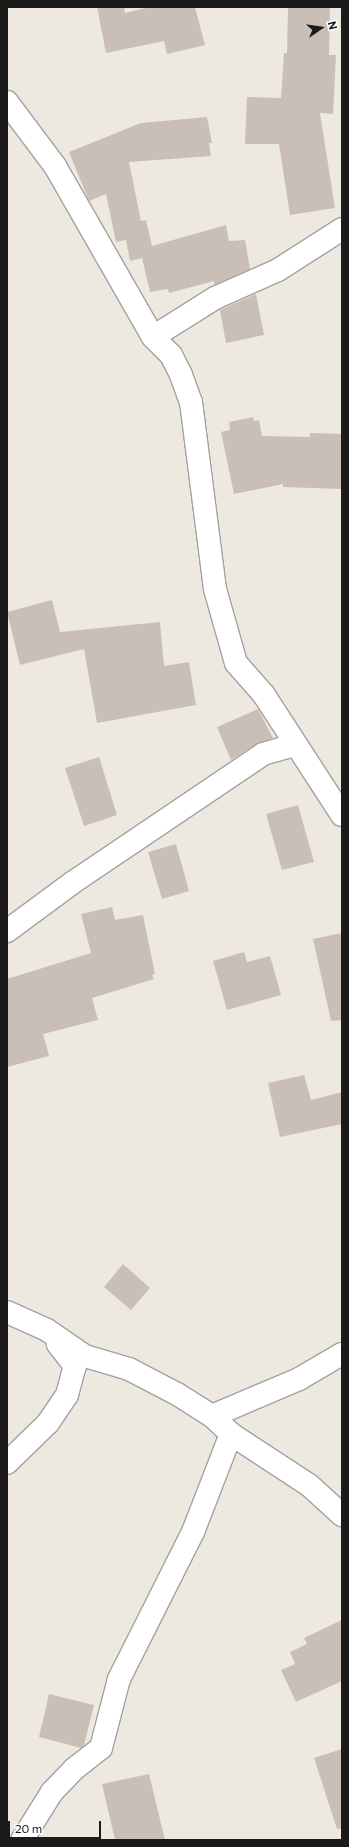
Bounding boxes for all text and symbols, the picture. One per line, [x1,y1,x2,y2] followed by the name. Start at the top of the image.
[301,8,341,48] north arrow
[326,20,340,31] text: N
[10,1813,103,1839] scale bar
[15,1821,42,1835] text: 20 m

